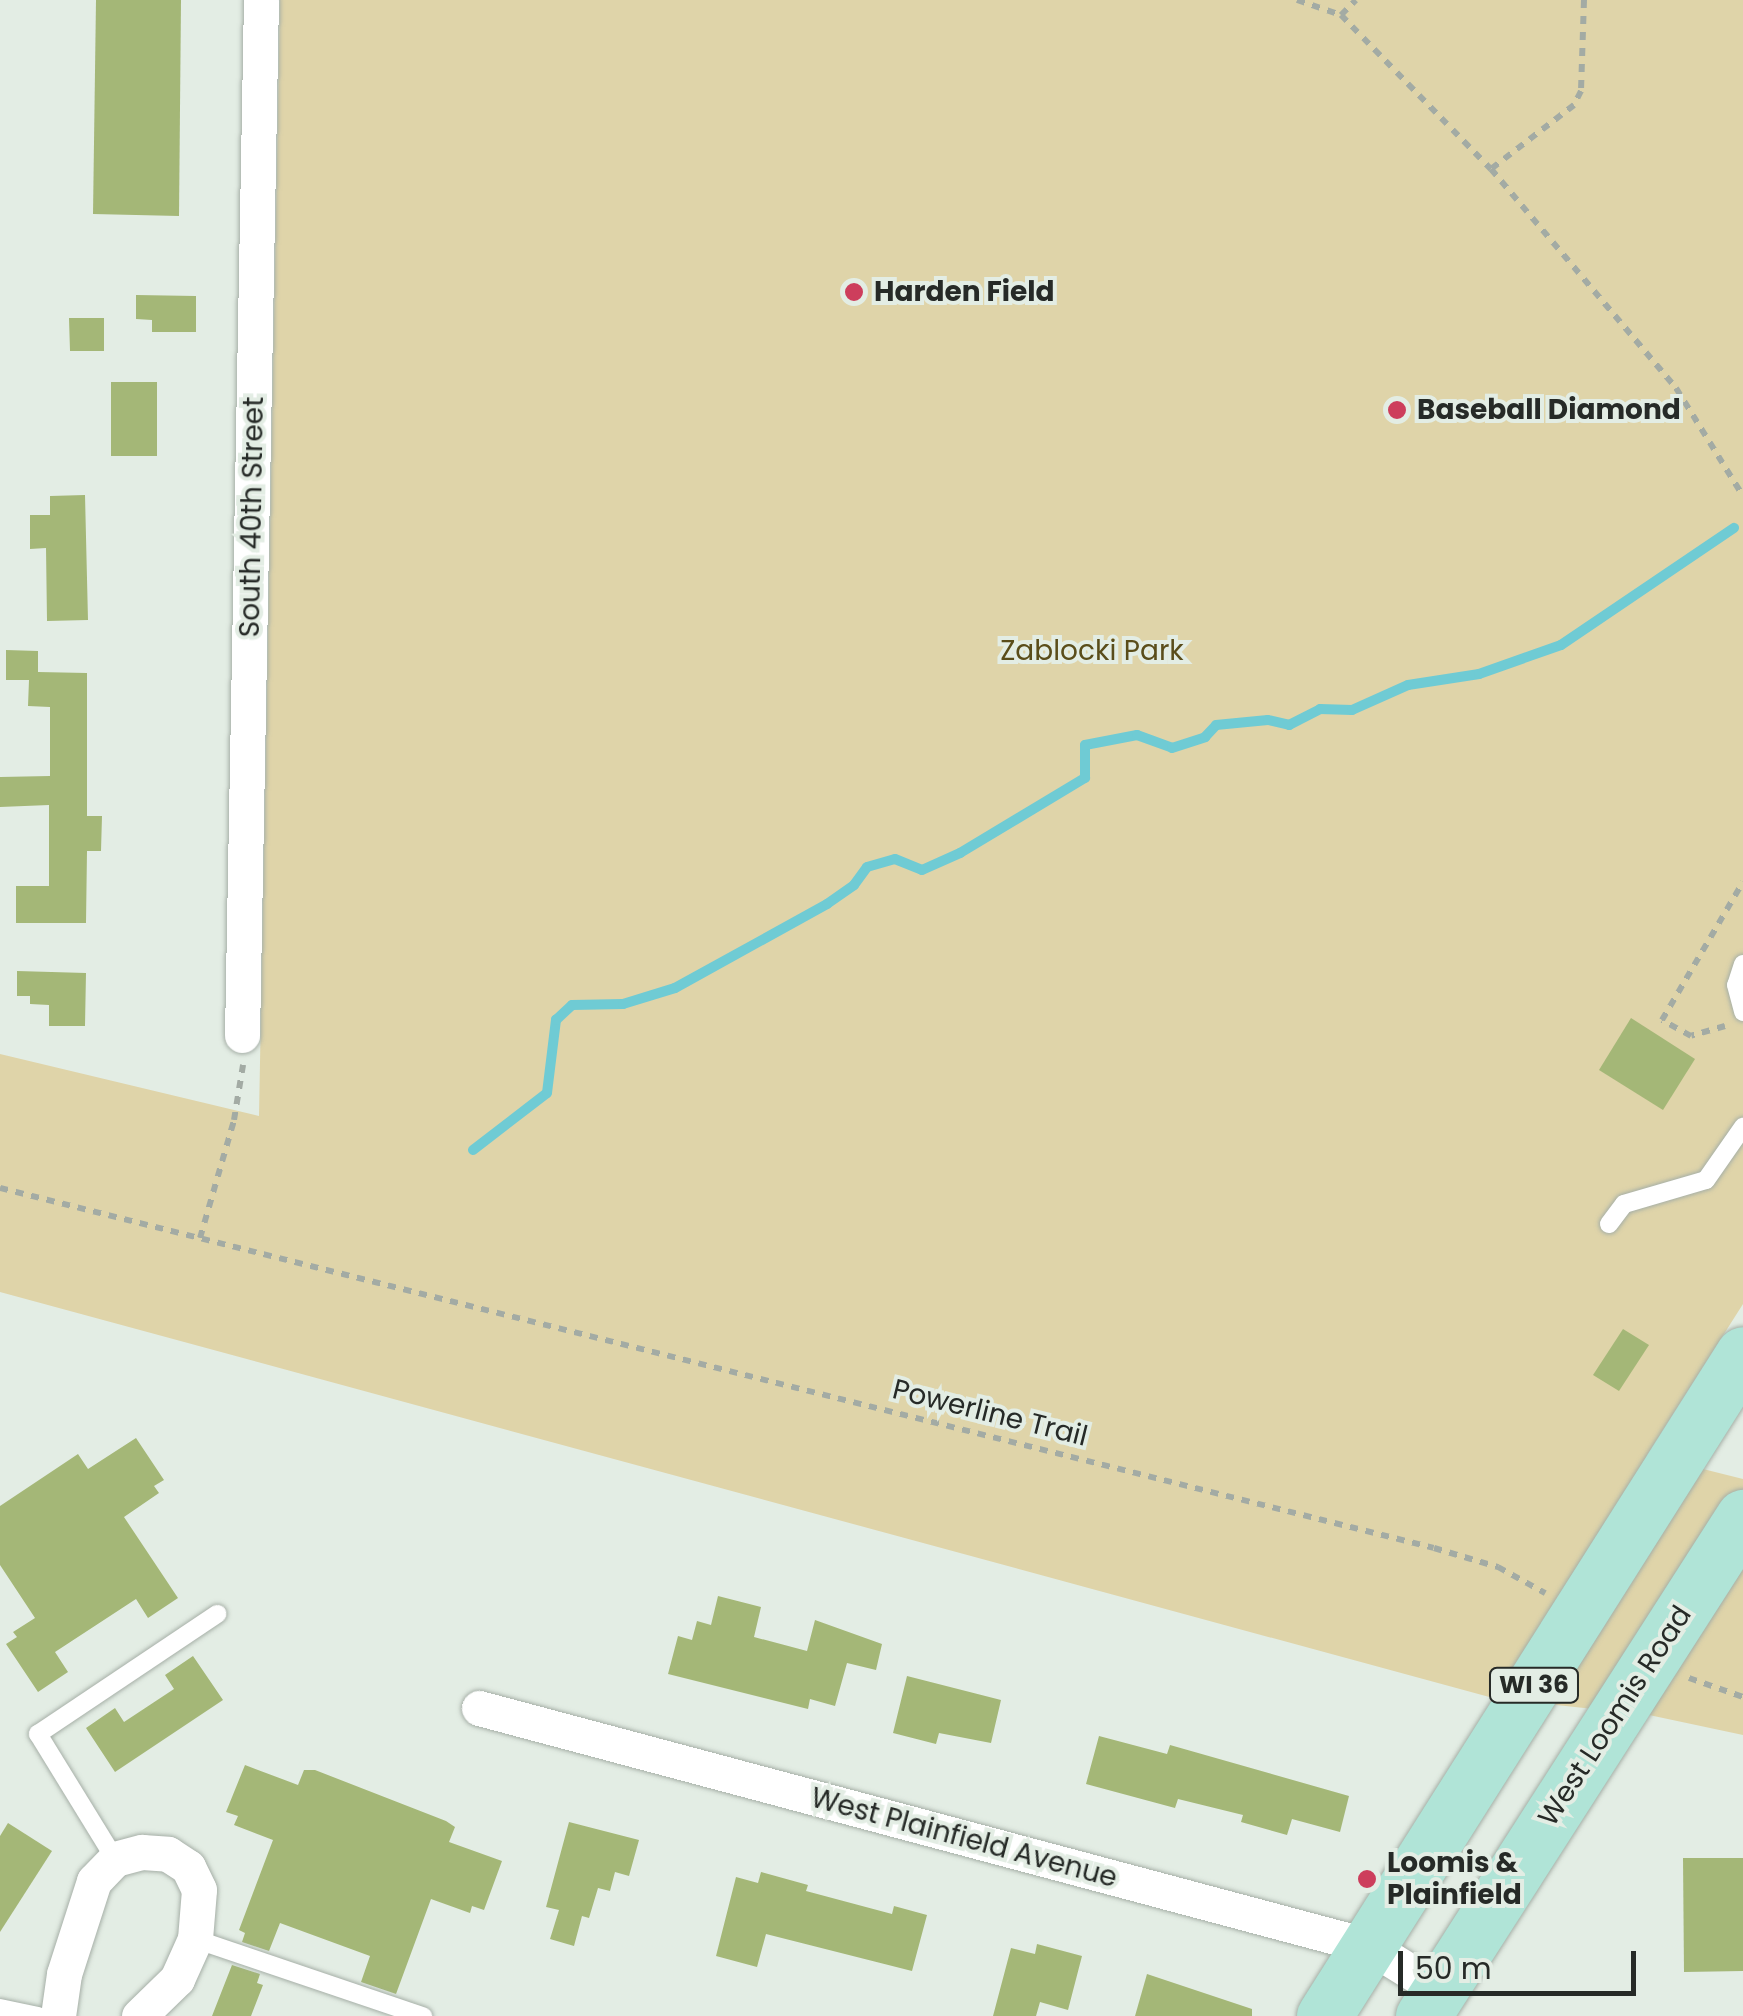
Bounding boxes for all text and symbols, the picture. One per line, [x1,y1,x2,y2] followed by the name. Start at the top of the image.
[874,275,1055,309] place label: Harden Field
[843,281,865,303] marker: Harden Field
[1417,393,1681,427] place label: Baseball Diamond
[233,396,271,638] street label: South 40th Street
[1386,399,1408,421] marker: Baseball Diamond
[1000,634,1184,668] park label: Zablocki Park
[889,1373,1091,1453] street label: Powerline Trail
[1531,1600,1699,1832] street label: West Loomis Road
[1486,1665,1582,1705] road number: WI 36
[807,1781,1121,1895] street label: West Plainfield Avenue
[1387,1846,1522,1912] place label: Loomis & Plainfield
[1356,1868,1378,1890] marker: Loomis & Plainfield
[1403,1931,1640,1993] scale bar
[1415,1947,1492,1990] text: 50 m

